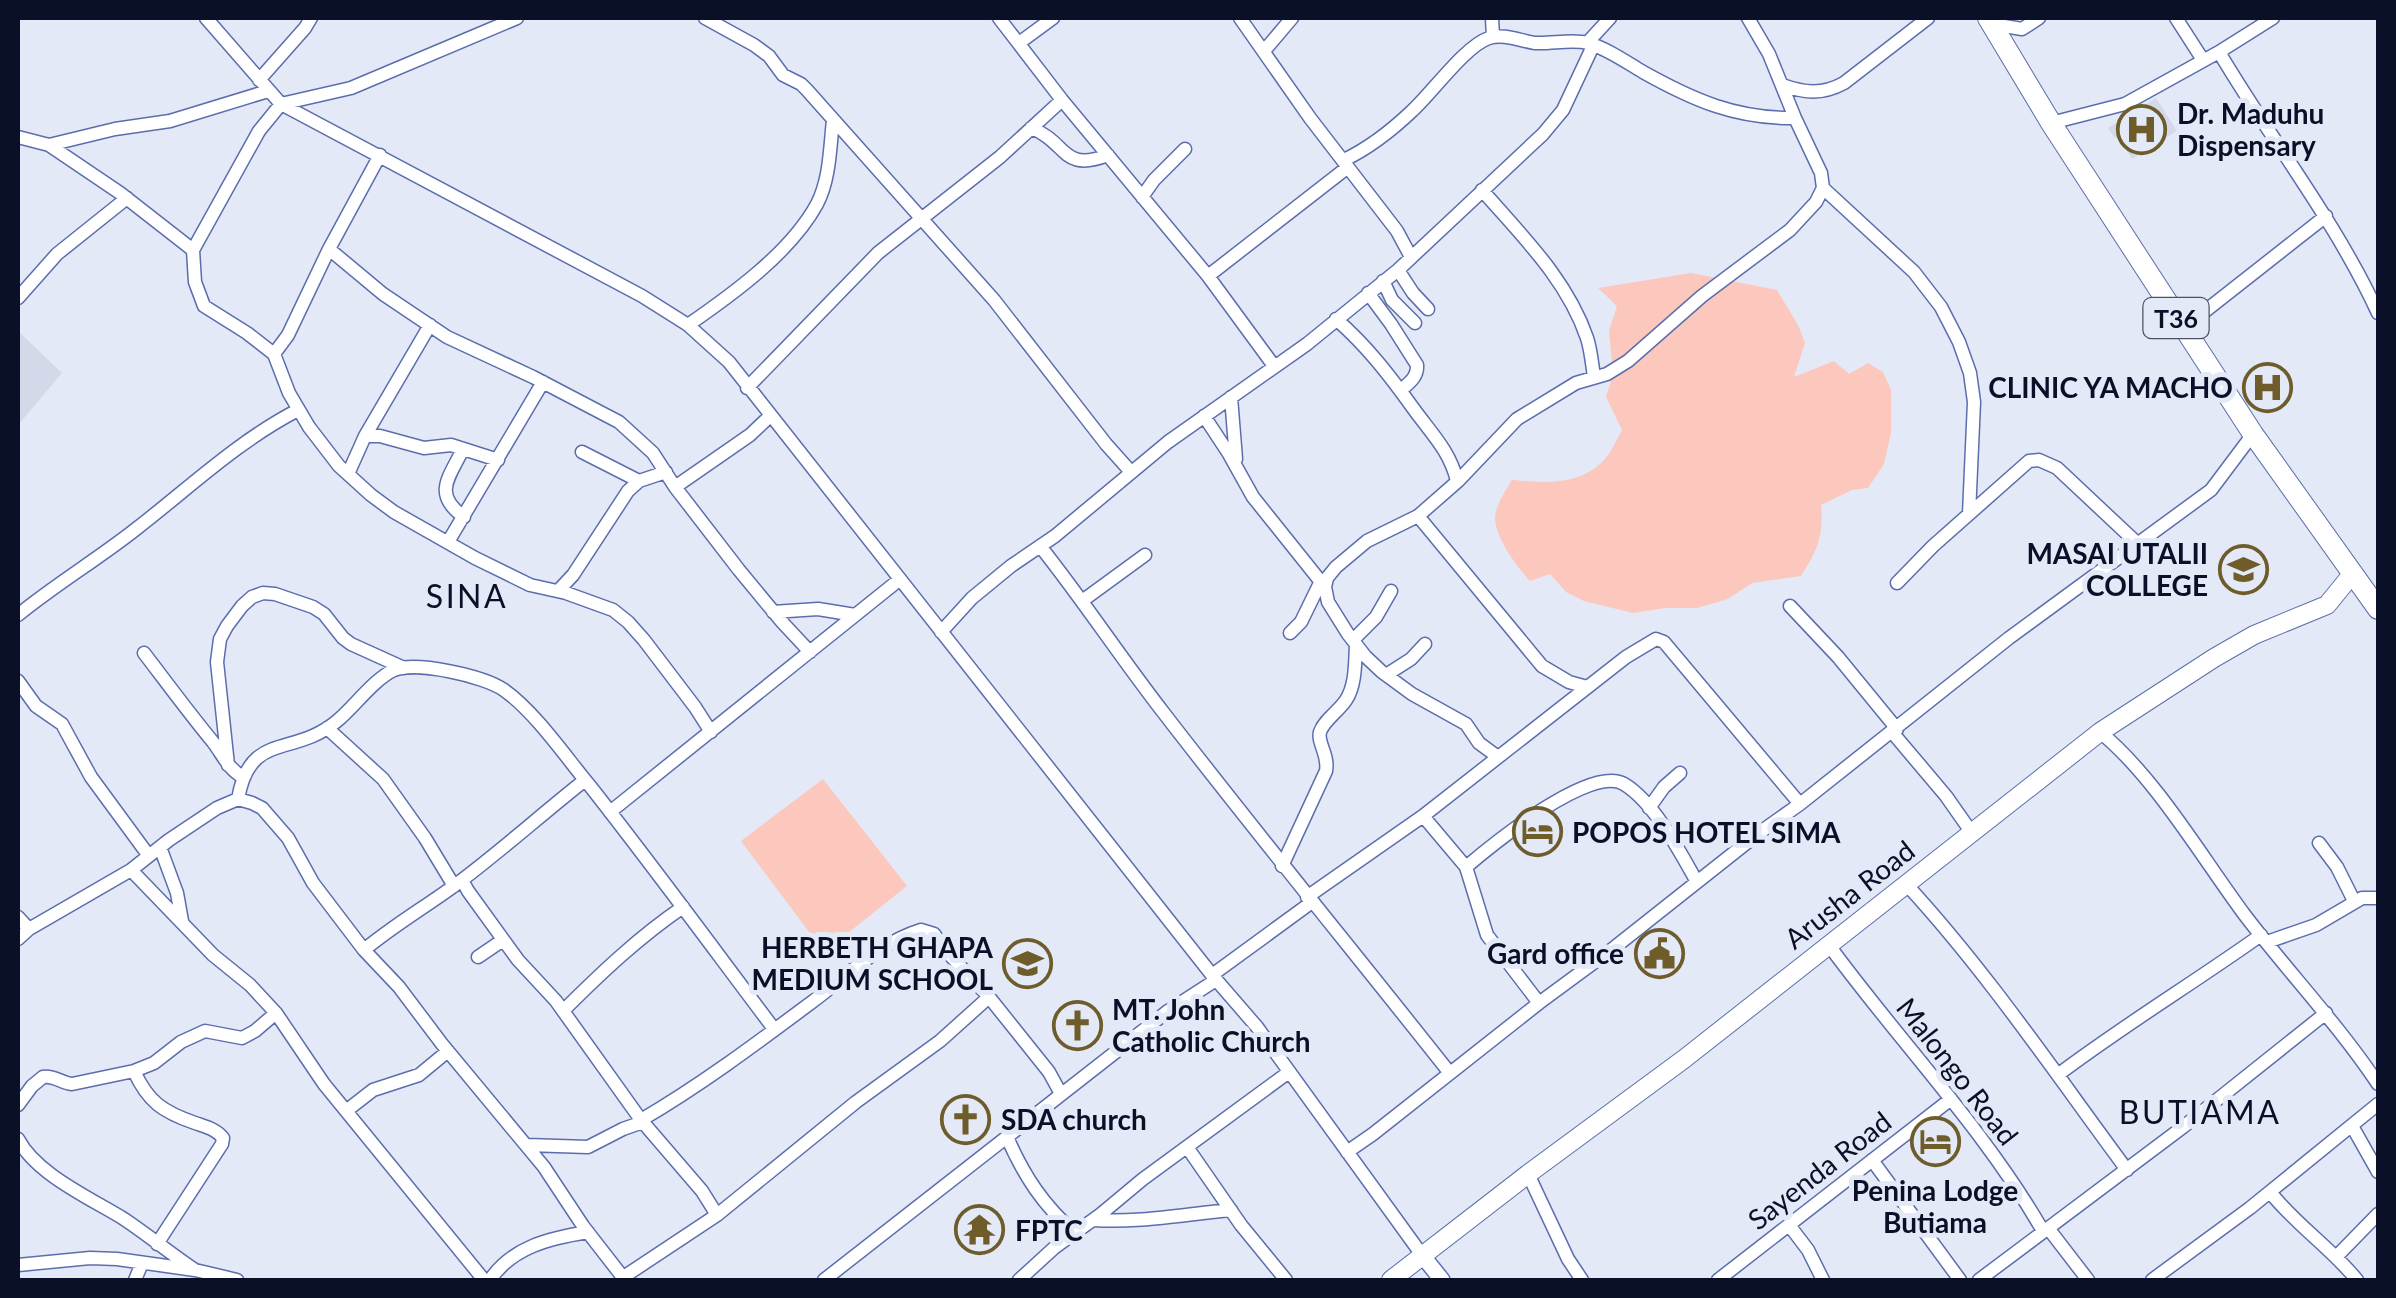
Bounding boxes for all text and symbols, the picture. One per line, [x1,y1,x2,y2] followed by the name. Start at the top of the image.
[2177,96,2324,162] place label: Dr. Maduhu Dispensary
[2116,103,2168,155] hospital icon: Dr. Maduhu Dispensary
[2144,298,2208,338] road number: T36
[2242,361,2294,413] hospital icon: CLINIC YA MACHO
[1988,370,2233,404] place label: CLINIC YA MACHO
[2026,536,2208,602] place label: MASAI UTALII COLLEGE
[2217,543,2269,595] school or university icon: MASAI UTALII COLLEGE
[426,576,508,615] district label: SINA
[1511,806,1563,858] hotel icon: POPOS HOTEL SIMA
[1572,815,1841,849] place label: POPOS HOTEL SIMA
[1777,833,1921,955] street label: Arusha Road
[1633,927,1685,979] public building icon: Gard office
[752,930,994,996] place label: HERBETH GHAPA MEDIUM SCHOOL
[1487,936,1624,970] place label: Gard office
[1002,937,1054,989] school or university icon: HERBETH GHAPA MEDIUM SCHOOL
[1890,991,2026,1151] street label: Malongo Road
[1112,992,1311,1058] place label: MT. John Catholic Church
[1051,999,1103,1051] church icon: MT. John Catholic Church
[2119,1092,2281,1131] district label: BUTIAMA
[940,1093,992,1145] church icon: SDA church
[1001,1102,1147,1136] place label: SDA church
[1741,1104,1897,1236] street label: Sayenda Road
[1909,1116,1961,1168] hotel icon: Penina Lodge Butiama
[1852,1173,2018,1239] place label: Penina Lodge Butiama
[954,1204,1006,1256] temple icon: FPTC
[1015,1213,1083,1247] place label: FPTC

